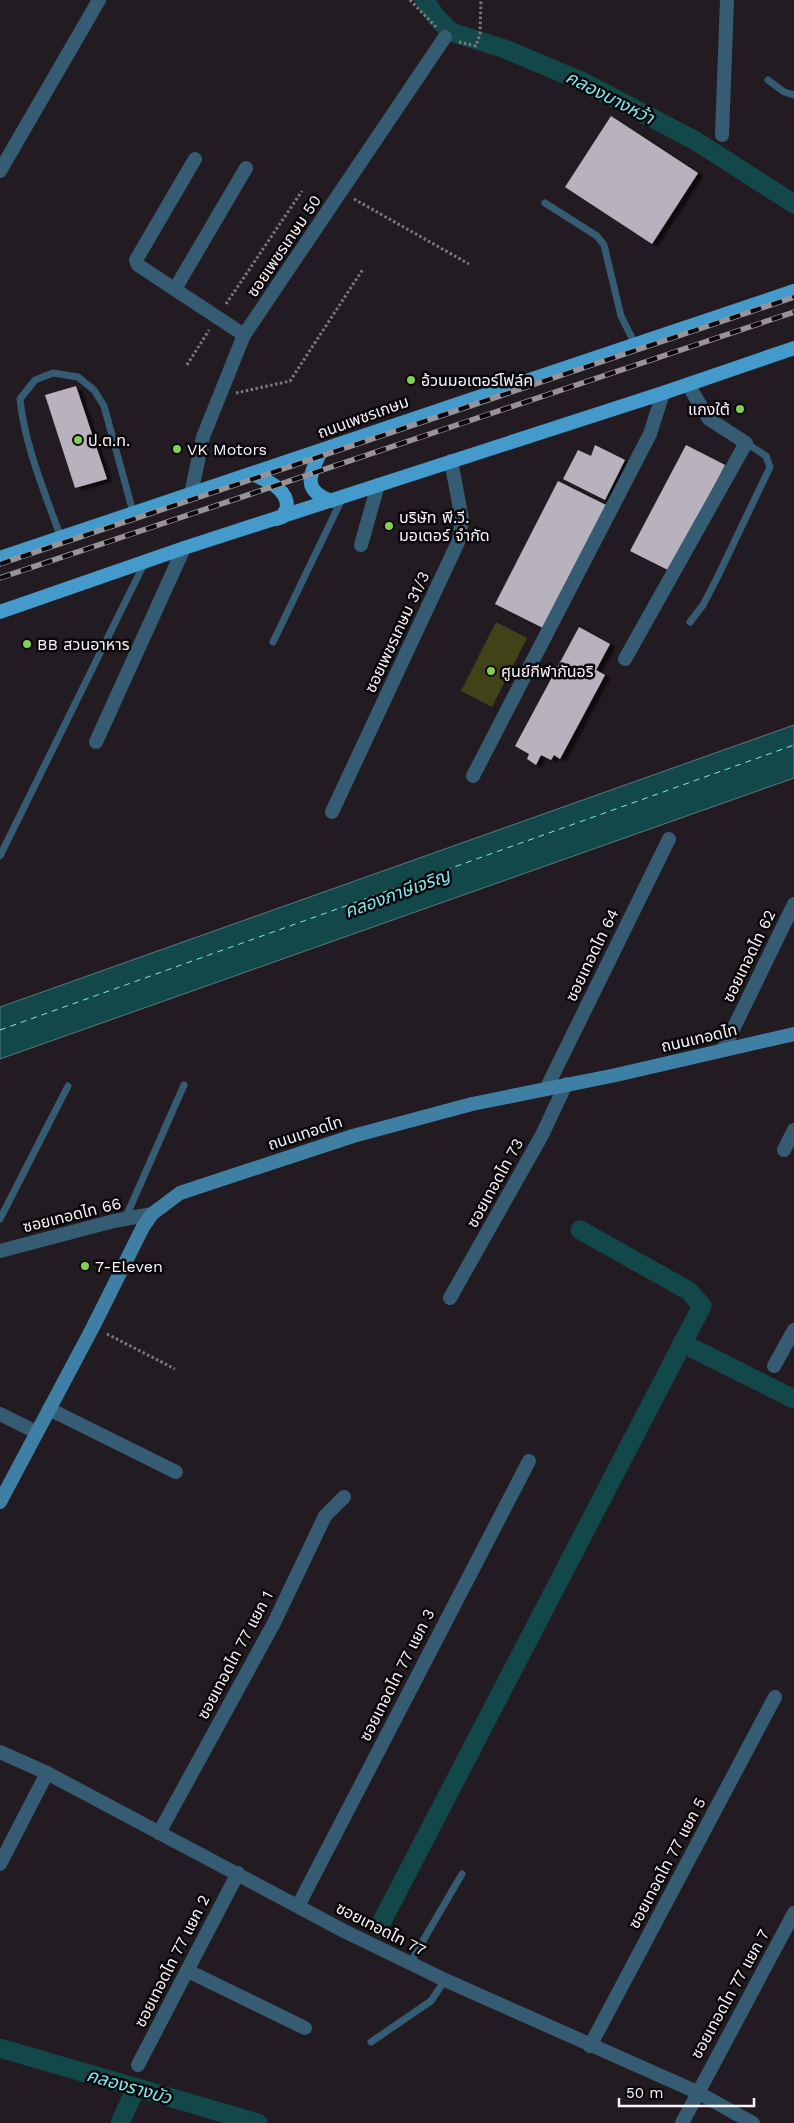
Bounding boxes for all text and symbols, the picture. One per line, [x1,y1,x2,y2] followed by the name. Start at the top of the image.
[563,66,658,128] water label: คลองบางหว้า
[243,191,325,301] street label: ซอยเพชรเกษม 50
[421,371,533,390] place label: อ้วนมอเตอร์โฟล์ค
[405,374,417,386] marker: อ้วนมอเตอร์โฟล์ค
[315,392,411,442] street label: ถนนเพชรเกษม
[688,400,730,419] place label: แกงใต้
[734,403,746,415] marker: แกงใต้
[88,431,130,450] place label: ป.ต.ท.
[72,434,84,446] marker: ป.ต.ท.
[187,440,267,459] place label: VK Motors
[171,443,183,455] marker: VK Motors
[399,508,490,545] place label: บริษัท พี.วี. มอเตอร์ จำกัด
[383,520,395,532] marker: บริษัท พี.วี. มอเตอร์ จำกัด
[361,568,433,696] street label: ซอยเพชรเกษม 31/3
[37,635,130,654] place label: BB สวนอาหาร
[21,638,33,650] marker: BB สวนอาหาร
[501,662,594,681] place label: ศูนย์กีฬากันอริ
[485,665,497,677] marker: ศูนย์กีฬากันอริ
[341,864,454,922] water label: คลองภาษีเจริญ
[561,905,623,1004] street label: ซอยเทอดไท 64
[718,907,780,1005] street label: ซอยเทอดไท 62
[659,1020,739,1056] street label: ถนนเทอดไท
[265,1112,345,1154] street label: ถนนเทอดไท
[463,1135,527,1231] street label: ซอยเทอดไท 73
[21,1194,123,1236] street label: ซอยเทอดไท 66
[95,1257,163,1276] place label: 7-Eleven
[79,1260,91,1272] marker: 7-Eleven
[193,1588,277,1722] street label: ซอยเทอดไท 77 แยก 1
[355,1606,439,1744] street label: ซอยเทอดไท 77 แยก 3
[624,1794,710,1932] street label: ซอยเทอดไท 77 แยก 5
[130,1892,214,2030] street label: ซอยเทอดไท 77 แยก 2
[333,1898,429,1960] street label: ซอยเทอดไท 77
[687,1926,773,2062] street label: ซอยเทอดไท 77 แยก 7
[84,2064,175,2108] water label: คลองรางบัว
[619,2076,754,2108] scale bar
[626,2084,663,2102] text: 50 m

